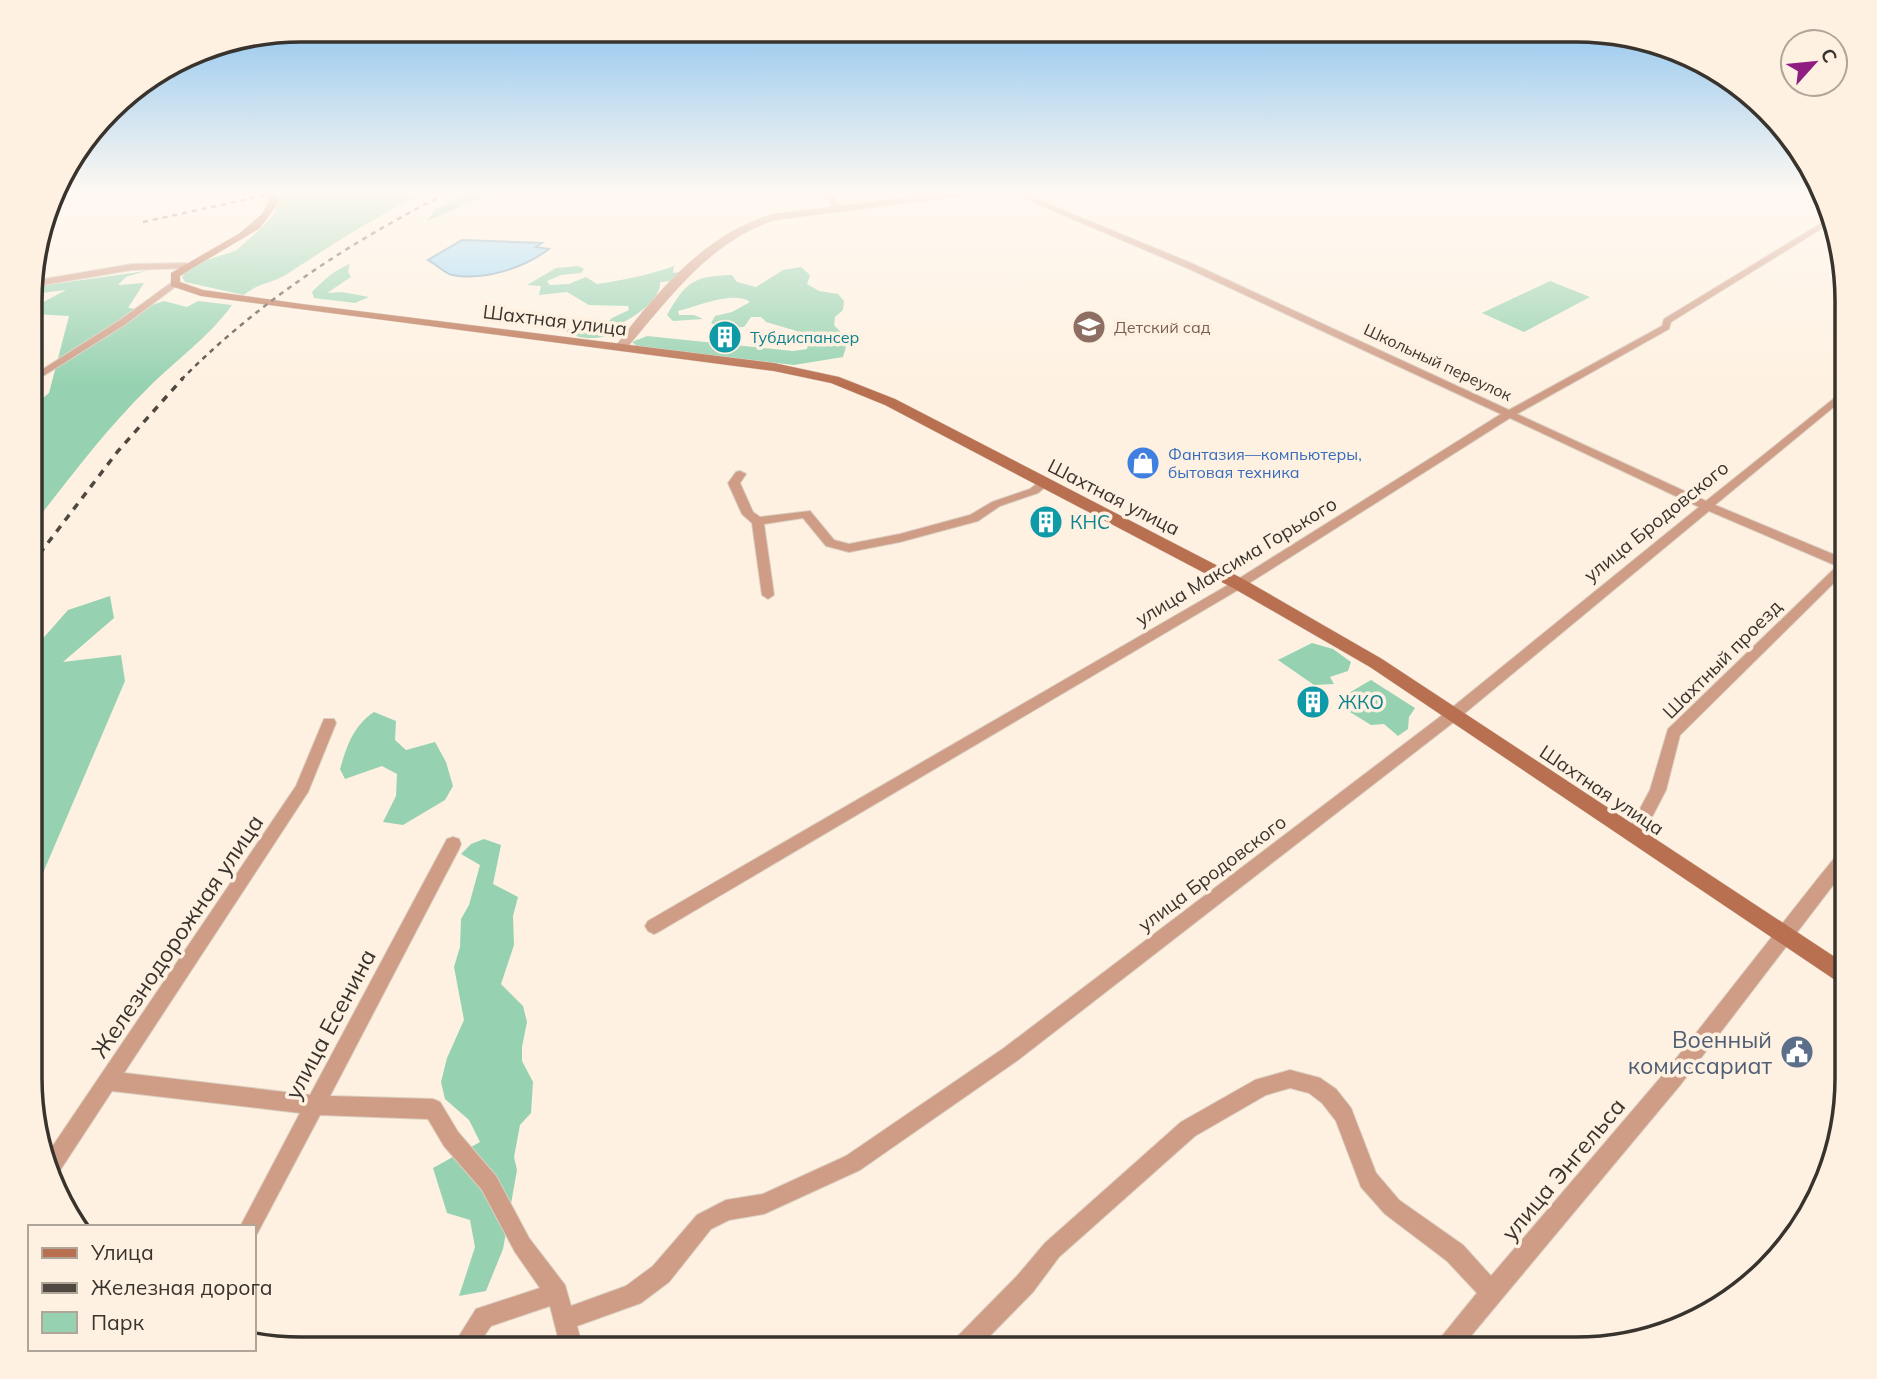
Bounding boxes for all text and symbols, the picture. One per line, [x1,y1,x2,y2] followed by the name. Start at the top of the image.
[1779,28,1849,98] north arrow
[1816,44,1843,67] text: С
[482,299,628,341] street label: Шахтная улица
[1070,308,1108,346] school or university icon: Детский сад
[1114,317,1211,337] place label: Детский сад
[706,318,744,356] building icon: Тубдиспансер
[1361,319,1515,405] street label: Школьный переулок
[750,327,859,347] place label: Тубдиспансер
[1124,444,1162,482] shop icon: Фантазия—компьютеры, бытовая техника
[1168,444,1362,482] place label: Фантазия—компьютеры, бытовая техника
[1044,453,1184,541] street label: Шахтная улица
[1579,455,1733,587] street label: улица Бродовского
[1131,491,1341,631] street label: улица Максима Горького
[1027,503,1065,541] building icon: КНС
[1070,510,1110,534] place label: КНС
[1657,594,1787,724] street label: Шахтный проезд
[1294,683,1332,721] building icon: ЖКО
[1338,690,1384,714] place label: ЖКО
[1535,740,1669,840] street label: Шахтная улица
[85,809,269,1063] street label: Железнодорожная улица
[1133,809,1291,937] street label: улица Бродовского
[278,944,382,1104] street label: улица Есенина
[1628,1025,1773,1080] place label: Военный комиссариат
[1778,1033,1816,1071] public building icon: Военный комиссариат
[1495,1092,1631,1246] street label: улица Энгельса
[28,1225,256,1351] legend
[90,1239,154,1265] text: Улица
[91,1274,273,1300] text: Железная дорога
[91,1309,145,1335] text: Парк

